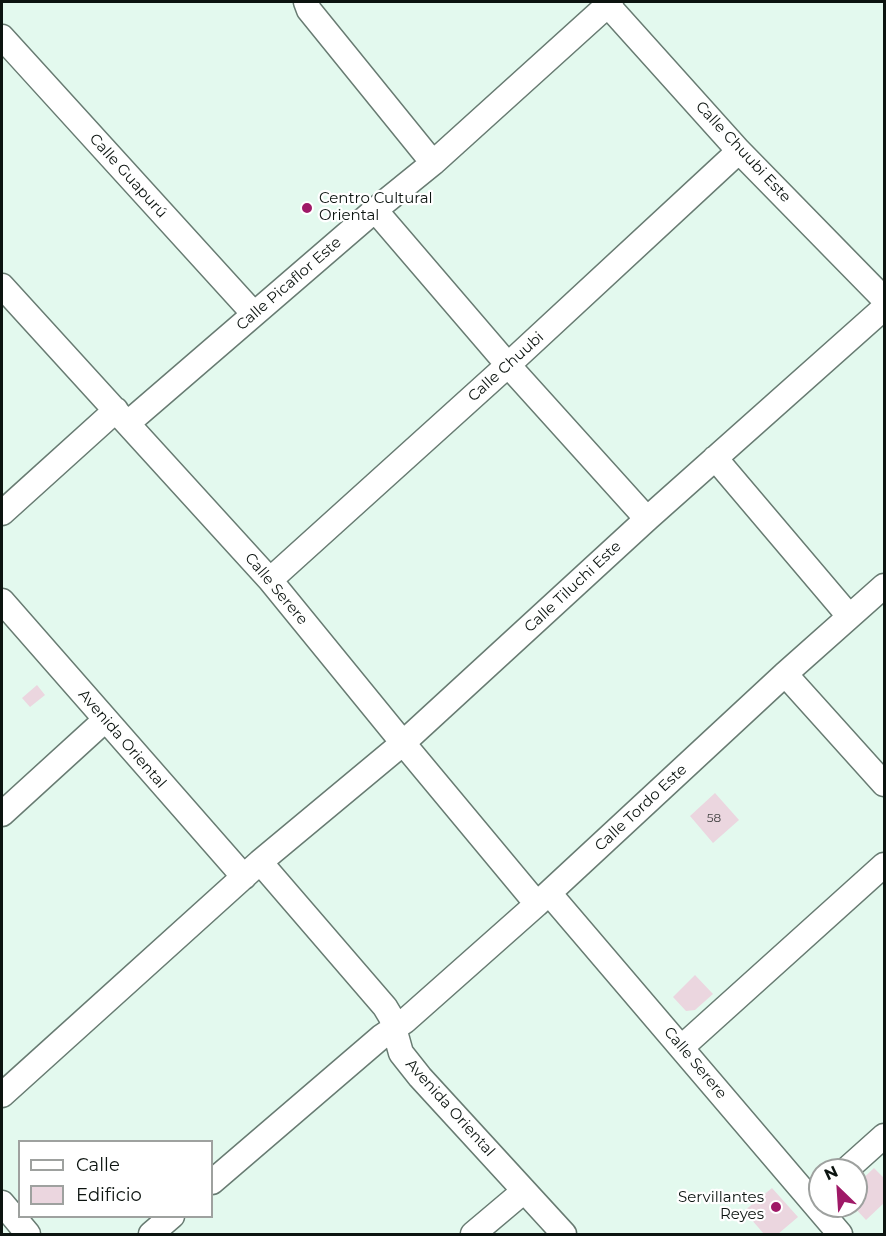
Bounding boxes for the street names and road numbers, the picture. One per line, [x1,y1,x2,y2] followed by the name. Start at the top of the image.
[692,98,794,206] street label: Calle Chuubi Este
[85,130,171,222] street label: Calle Guapurú
[233,234,345,334] street label: Calle Picaflor Este
[464,328,548,406] street label: Calle Chuubi
[521,538,625,636] street label: Calle Tiluchi Este
[241,549,311,629] street label: Calle Serere
[74,686,170,792] street label: Avenida Oriental
[591,761,691,855] street label: Calle Tordo Este
[660,1023,730,1103] street label: Calle Serere
[402,1056,498,1160] street label: Avenida Oriental

